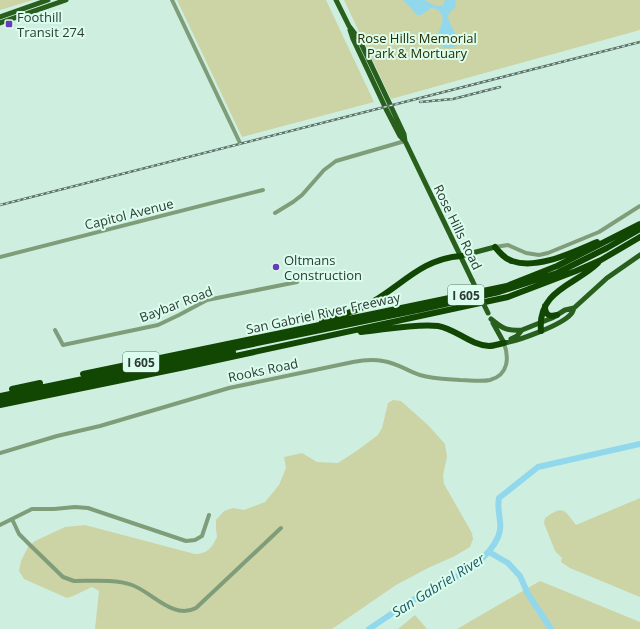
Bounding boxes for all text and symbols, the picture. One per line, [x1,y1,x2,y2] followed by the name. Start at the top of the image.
[17,8,85,41] place label: Foothill Transit 274
[4,19,14,29] marker: Foothill Transit 274
[357,29,477,62] park label: Rose Hills Memorial Park & Mortuary
[430,181,486,273] street label: Rose Hills Road
[83,194,175,234] street label: Capitol Avenue
[284,251,362,284] place label: Oltmans Construction
[271,262,281,272] marker: Oltmans Construction
[137,282,215,326] street label: Baybar Road
[448,285,484,305] road number: I 605
[244,288,402,338] street label: San Gabriel River Freeway
[123,352,159,372] road number: I 605
[226,354,300,386] street label: Rooks Road
[388,549,488,621] water label: San Gabriel River

